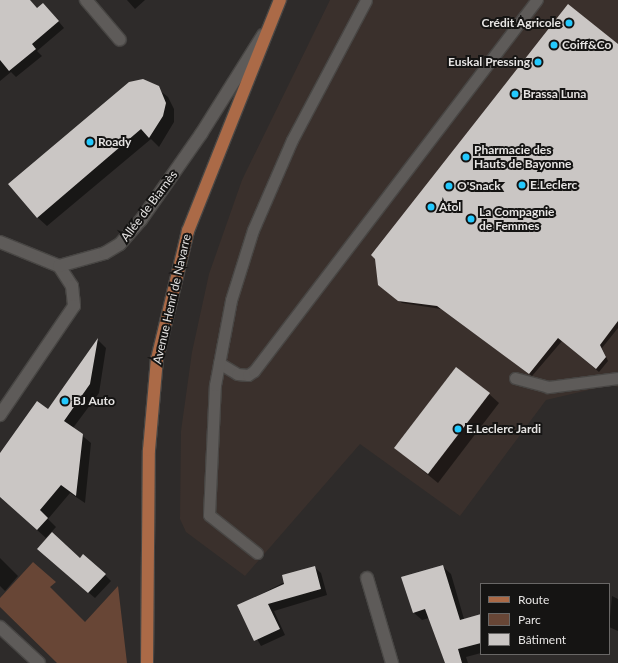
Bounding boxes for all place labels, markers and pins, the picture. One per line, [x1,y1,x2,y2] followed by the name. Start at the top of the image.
[481,16,561,30] place label: Crédit Agricole
[564,18,574,28] marker: Crédit Agricole
[562,38,611,52] place label: Coiff&Co
[549,40,559,50] marker: Coiff&Co
[448,55,530,69] place label: Euskal Pressing
[533,57,543,67] marker: Euskal Pressing
[523,87,586,101] place label: Brassa Luna
[510,89,520,99] marker: Brassa Luna
[98,135,131,149] place label: Roady
[85,137,95,147] marker: Roady
[474,143,571,171] place label: Pharmacie des Hauts de Bayonne
[461,152,471,162] marker: Pharmacie des Hauts de Bayonne
[530,178,577,192] place label: E.Leclerc
[457,179,501,193] place label: O'Snack
[517,180,527,190] marker: E.Leclerc
[444,181,454,191] marker: O'Snack
[439,200,461,214] place label: Atol
[426,202,436,212] marker: Atol
[479,205,554,233] place label: La Compagnie de Femmes
[466,214,476,224] marker: La Compagnie de Femmes
[73,394,115,408] place label: BJ Auto
[60,396,70,406] marker: BJ Auto
[466,422,541,436] place label: E.Leclerc Jardi
[453,424,463,434] marker: E.Leclerc Jardi

